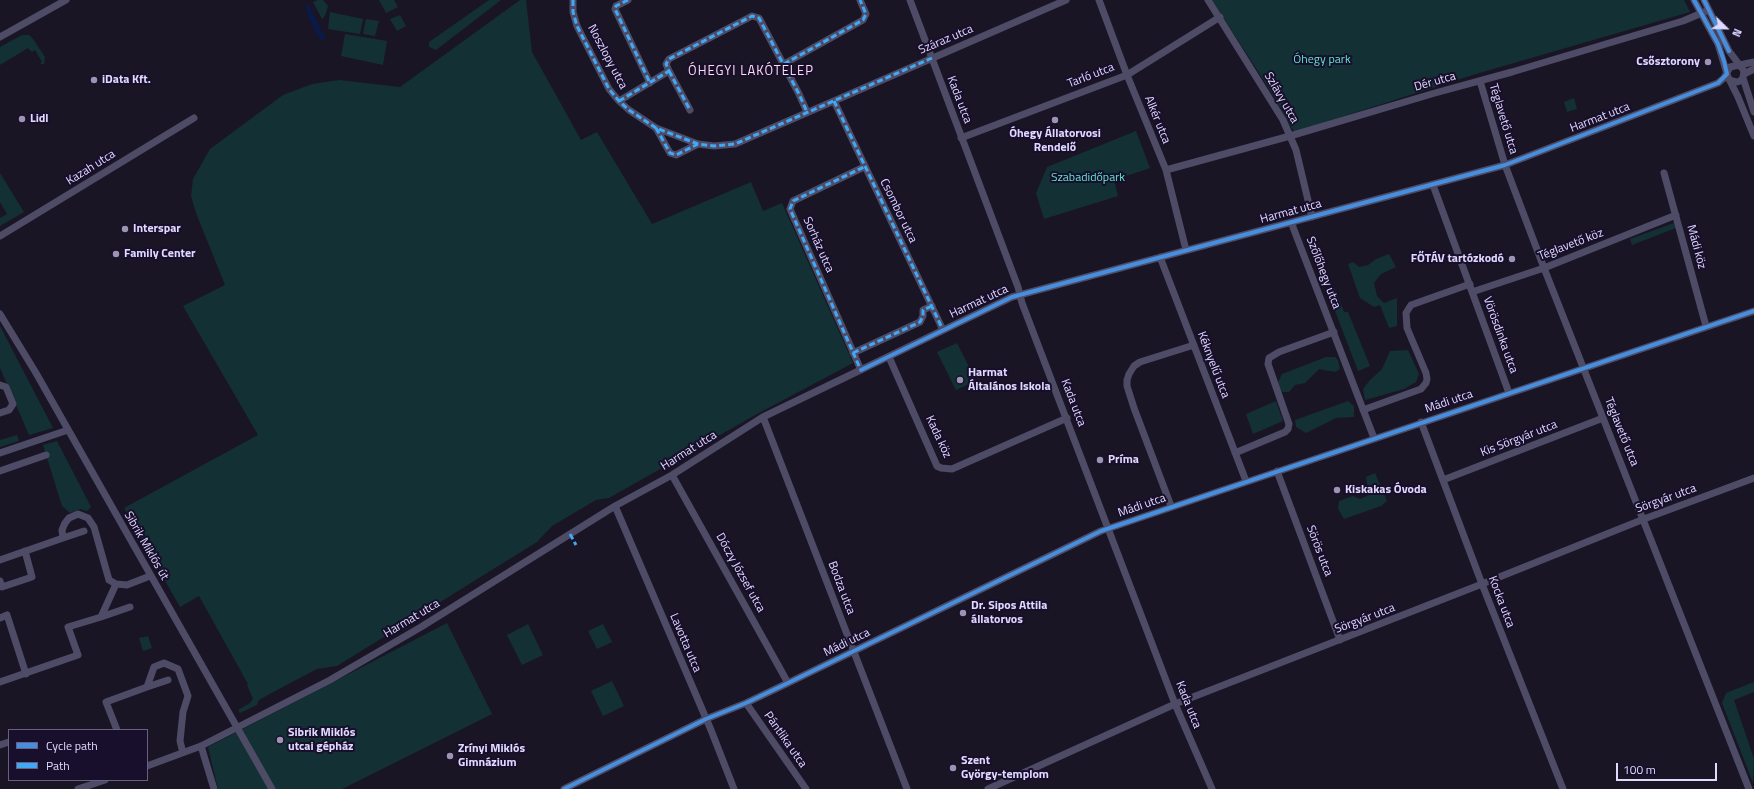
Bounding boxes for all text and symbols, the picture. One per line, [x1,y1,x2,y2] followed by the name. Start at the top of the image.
[1706,8,1746,48] north arrow
[584,22,630,92] street label: Noszlopy utca
[916,22,976,58] street label: Száraz utca
[1728,26,1746,39] text: N
[1293,53,1351,67] park label: Óhegy park
[1636,55,1700,69] place label: Csősztorony
[1703,57,1713,67] marker: Csősztorony
[1066,61,1116,91] street label: Tarló utca
[688,64,814,80] district label: ÓHEGYI LAKÓTELEP
[1413,69,1457,95] street label: Dér utca
[1261,70,1301,126] street label: Szlávy utca
[102,73,151,87] place label: iData Kft.
[943,74,975,126] street label: Kada utca
[89,75,99,85] marker: iData Kft.
[1485,82,1521,156] street label: Téglavető utca
[1141,94,1173,146] street label: Alkér utca
[1568,100,1632,136] street label: Harmat utca
[30,112,49,126] place label: Lidl
[17,114,27,124] marker: Lidl
[1050,115,1060,125] marker: Óhegy Állatorvosi Rendelő
[1009,127,1101,155] place label: Óhegy Állatorvosi Rendelő
[64,147,118,189] street label: Kazah utca
[1051,171,1125,185] park label: Szabadidőpark
[876,177,920,245] street label: Csombor utca
[1259,197,1323,227] street label: Harmat utca
[799,215,837,275] street label: Sorház utca
[133,222,181,236] place label: Interspar
[1683,223,1709,271] street label: Mádi köz
[120,224,130,234] marker: Interspar
[1536,226,1606,264] street label: Téglavető köz
[1303,235,1343,311] street label: Szőlőhegy utca
[124,247,195,261] place label: Family Center
[111,249,121,259] marker: Family Center
[1411,252,1504,266] place label: FŐTÁV tartózkodó
[1507,254,1517,264] marker: FŐTÁV tartózkodó
[947,282,1011,322] street label: Harmat utca
[1479,295,1521,375] street label: Vörösdinka utca
[1194,330,1232,400] street label: Kéknyelű utca
[968,366,1051,394] place label: Harmat Általános Iskola
[955,375,965,385] marker: Harmat Általános Iskola
[1057,377,1089,429] street label: Kada utca
[1423,387,1475,417] street label: Mádi utca
[1601,396,1641,468] street label: Téglavető utca
[922,413,954,461] street label: Kada köz
[1479,418,1559,460] street label: Kis Sörgyár utca
[658,428,720,474] street label: Harmat utca
[1108,453,1139,467] place label: Príma
[1095,455,1105,465] marker: Príma
[1634,481,1698,517] street label: Sörgyár utca
[1345,483,1427,497] place label: Kiskakas Óvoda
[1332,485,1342,495] marker: Kiskakas Óvoda
[1116,491,1168,521] street label: Mádi utca
[121,509,171,583] street label: Sibrik Miklós út
[1303,524,1335,578] street label: Sörös utca
[712,531,768,615] street label: Dóczy József utca
[824,559,858,617] street label: Bodza utca
[1485,574,1517,630] street label: Kocka utca
[381,597,443,641] street label: Harmat utca
[971,599,1047,627] place label: Dr. Sipos Attila állatorvos
[1333,601,1397,637] street label: Sörgyár utca
[958,608,968,618] marker: Dr. Sipos Attila állatorvos
[666,611,704,675] street label: Lavotta utca
[822,626,872,660] street label: Mádi utca
[1172,679,1204,731] street label: Kada utca
[760,709,810,771] street label: Pántlika utca
[288,726,355,754] place label: Sibrik Miklós utcai gépház
[8,729,148,781] legend
[275,735,285,745] marker: Sibrik Miklós utcai gépház
[46,736,98,755] text: Cycle path
[458,742,525,770] place label: Zrínyi Miklós Gimnázium
[445,751,455,761] marker: Zrínyi Miklós Gimnázium
[961,754,1049,782] place label: Szent György-templom
[1618,755,1719,781] scale bar
[46,756,70,775] text: Path
[1623,760,1656,779] text: 100 m
[948,763,958,773] marker: Szent György-templom

